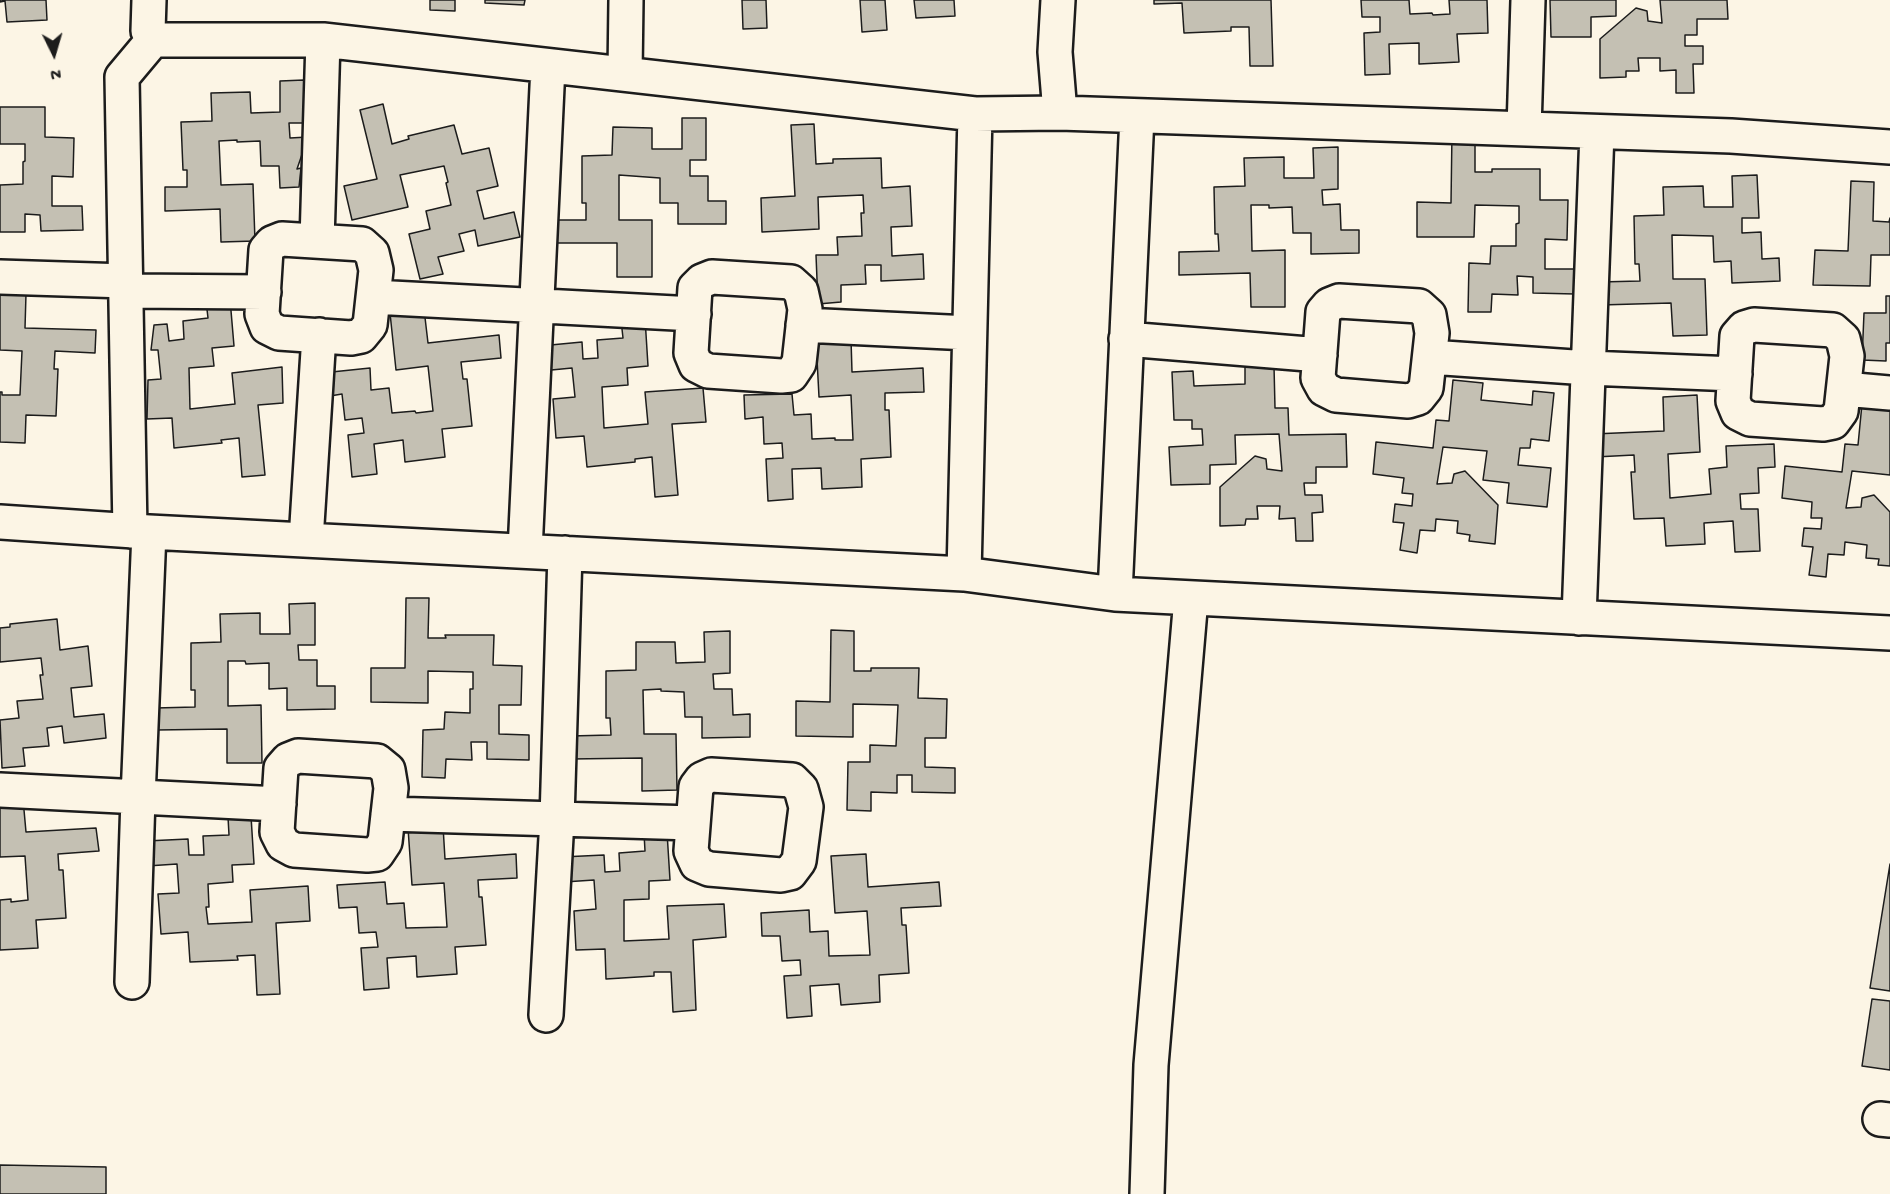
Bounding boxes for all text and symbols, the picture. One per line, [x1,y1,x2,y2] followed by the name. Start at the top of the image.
[24,24,84,84] north arrow
[50,63,62,82] text: N

